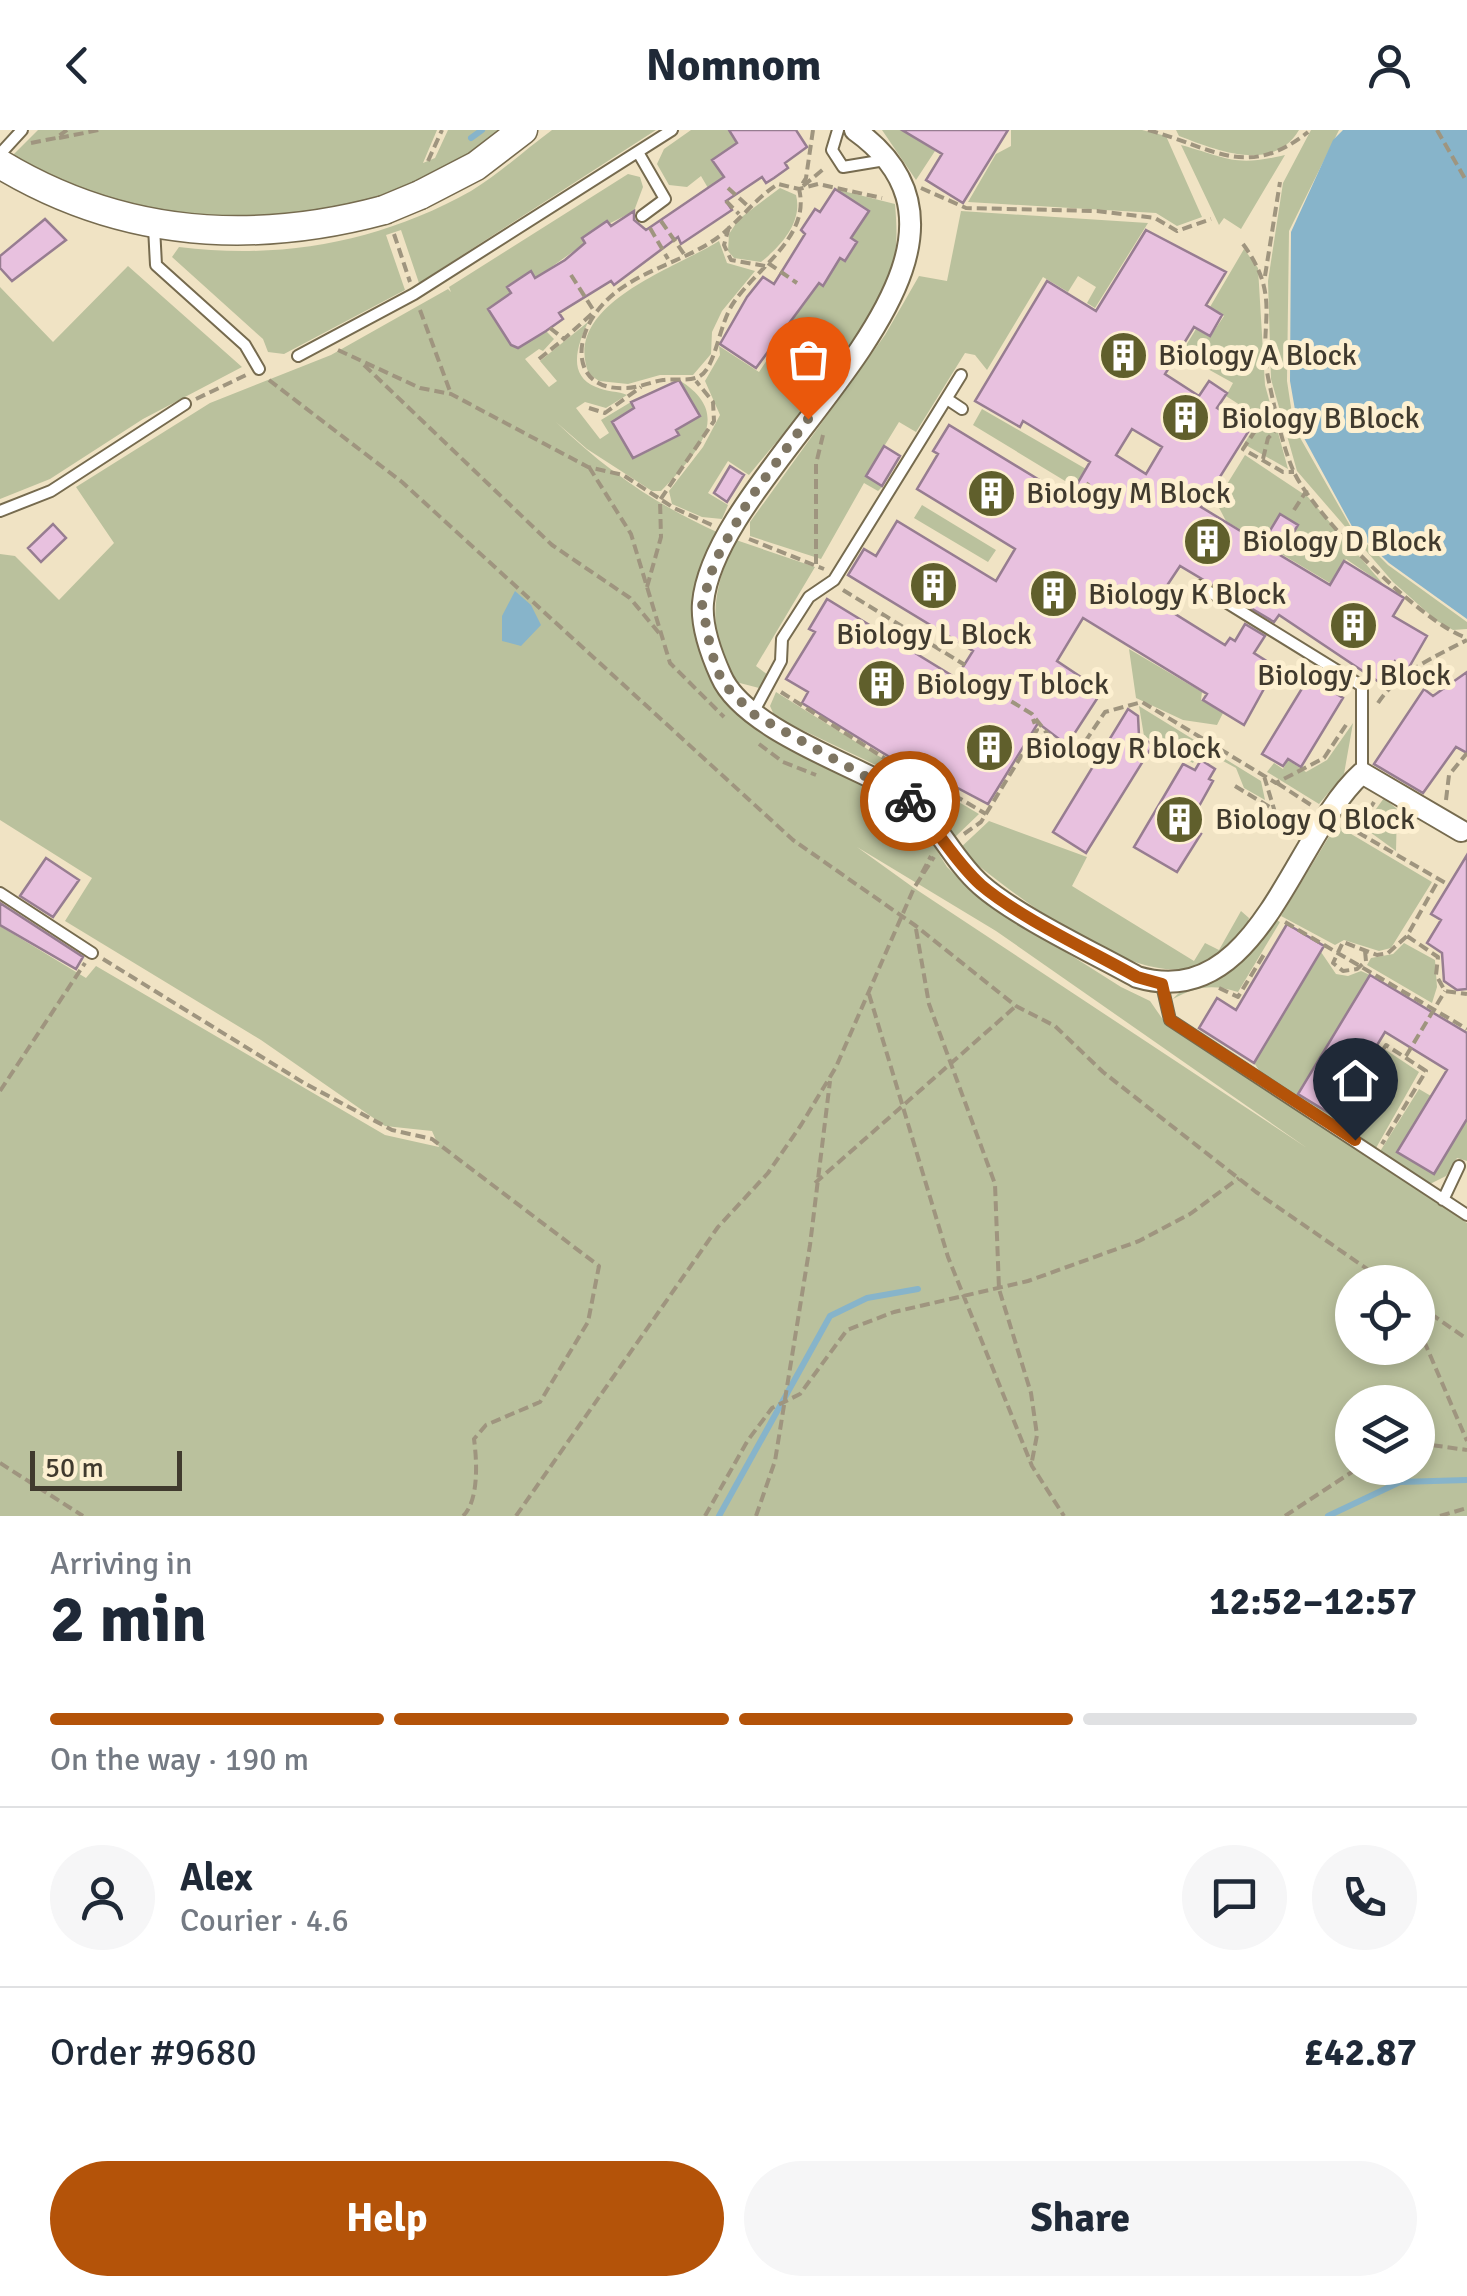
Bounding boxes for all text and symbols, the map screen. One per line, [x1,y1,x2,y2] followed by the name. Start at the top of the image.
[50,38,105,93] icon: back
[646,38,821,93] text: Nomnom
[1362,38,1417,93] icon: person
[766,317,851,420] pin
[1097,329,1149,381] building icon: Biology A Block
[781,332,836,387] icon: bag
[1158,337,1357,374] place label: Biology A Block
[1160,392,1212,444] building icon: Biology B Block
[1221,400,1420,437] place label: Biology B Block
[965,467,1017,519] building icon: Biology M Block
[1026,475,1231,512] place label: Biology M Block
[1181,515,1233,567] building icon: Biology D Block
[1242,523,1442,560] place label: Biology D Block
[908,559,960,611] building icon: Biology L Block
[1027,568,1079,620] building icon: Biology K Block
[1088,576,1286,613] place label: Biology K Block
[1328,600,1380,652] building icon: Biology J Block
[836,616,1032,653] place label: Biology L Block
[1257,657,1451,694] place label: Biology J Block
[855,658,907,710] building icon: Biology T block
[916,666,1109,703] place label: Biology T block
[964,722,1016,774] building icon: Biology R block
[1025,730,1221,767] place label: Biology R block
[860,751,960,851] courier
[883,774,938,829] icon: bike
[1154,793,1206,845] building icon: Biology Q Block
[1215,801,1415,838] place label: Biology Q Block
[1313,1038,1398,1141] pin
[1328,1053,1383,1108] icon: home
[1335,1265,1435,1485] map controls
[1335,1265,1435,1365] button: locate
[1335,1385,1435,1485] button: layers
[30,1446,182,1490] scale bar
[45,1451,104,1485] text: 50 m
[50,1544,192,1583] text: Arriving in
[1209,1578,1417,1625] text: 12:52–12:57
[50,1580,207,1660] text: 2 min
[50,1740,309,1779] text: On the way · 190 m
[50,1845,155,1950] button: person
[1182,1845,1287,1950] button: chat
[1312,1845,1417,1950] button: phone
[180,1854,253,1901] text: Alex
[180,1901,349,1940] text: Courier · 4.6
[50,2029,257,2076] text: Order #9680
[1304,2029,1417,2076] text: £42.87
[50,2161,724,2276] button: Help
[744,2161,1417,2276] button: Share

